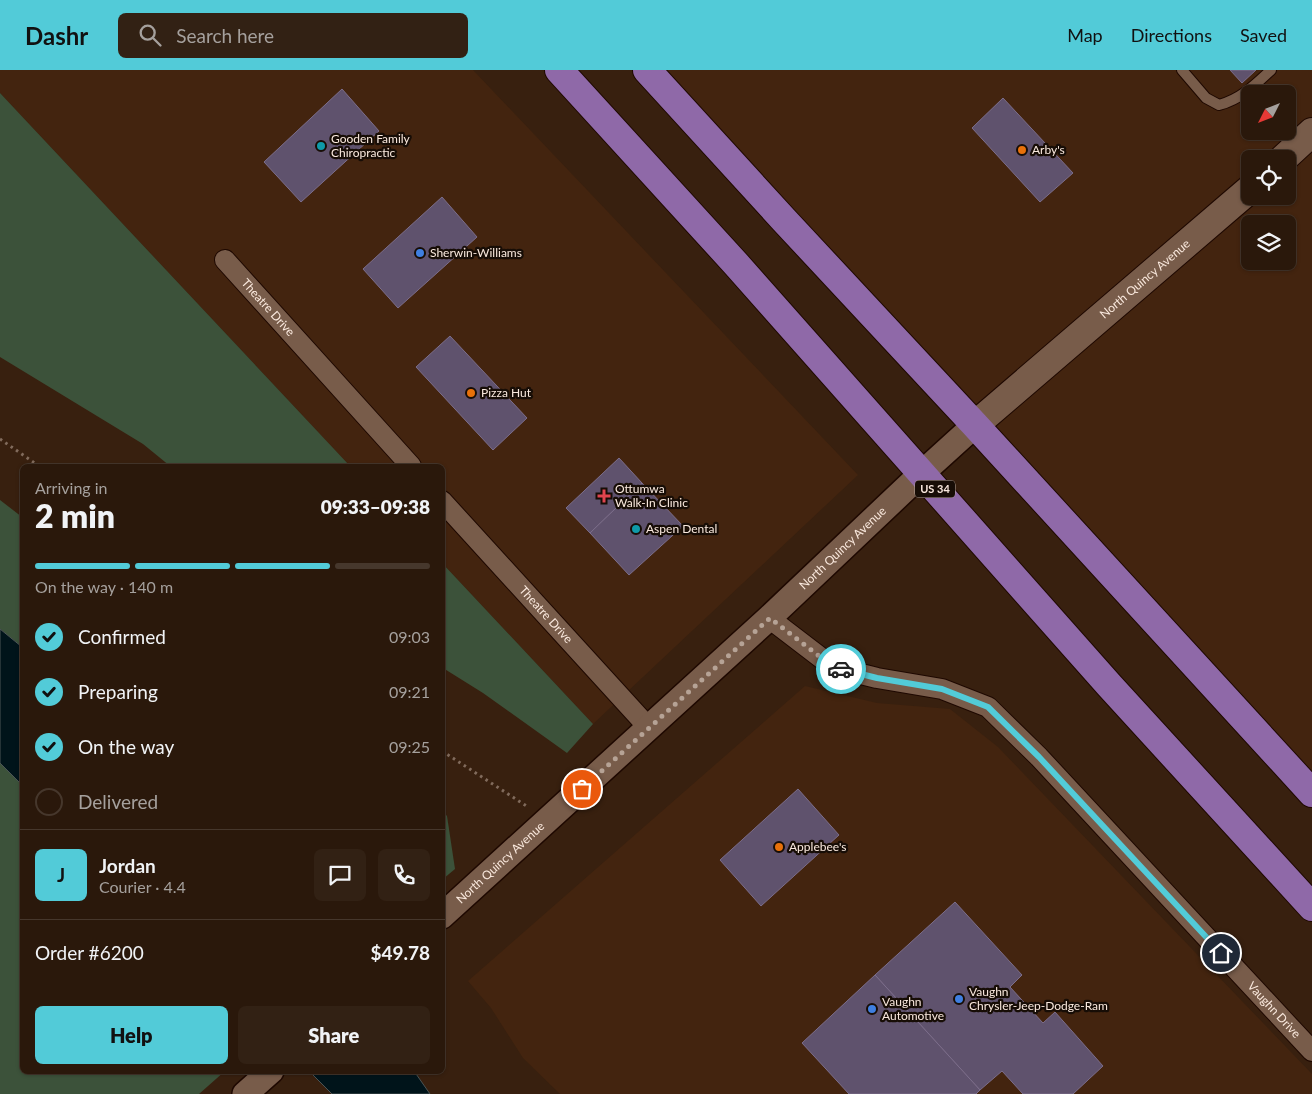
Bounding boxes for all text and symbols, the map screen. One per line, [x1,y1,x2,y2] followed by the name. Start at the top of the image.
[118,13,468,58] search box
[25,21,88,50] text: Dashr
[136,21,164,49] icon: search
[176,24,274,47] text: Search here
[1067,24,1103,46] text: Map
[1131,24,1212,46] text: Directions
[1240,24,1287,46] text: Saved
[1241,85,1296,140] north arrow
[1241,85,1296,270] map controls
[331,131,411,160] place label: Gooden Family Chiropractic
[315,140,327,152] marker: Gooden Family Chiropractic
[1032,142,1065,157] place label: Arby's
[1016,144,1028,156] marker: Arby's
[1241,150,1296,205] button: locate
[1241,215,1296,270] button: layers
[1096,236,1193,322] street label: North Quincy Avenue
[430,245,522,260] place label: Sherwin-Williams
[414,247,426,259] marker: Sherwin-Williams
[238,275,298,339] street label: Theatre Drive
[481,385,532,400] place label: Pizza Hut
[465,387,477,399] marker: Pizza Hut
[35,478,108,497] text: Arriving in
[915,480,955,498] road number: US 34
[615,481,688,510] place label: Ottumwa Walk-In Clinic
[597,489,611,503] marker: Ottumwa Walk-In Clinic
[321,495,430,518] text: 09:33–09:38
[35,496,115,535] text: 2 min
[796,503,889,592] street label: North Quincy Avenue
[646,521,717,536] place label: Aspen Dental
[630,523,642,535] marker: Aspen Dental
[35,577,173,596] text: On the way · 140 m
[516,583,576,646] street label: Theatre Drive
[35,623,63,651] icon: check
[78,625,166,648] text: Confirmed
[389,627,430,646] text: 09:03
[816,644,866,694] courier
[827,655,855,683] icon: car
[35,678,63,706] icon: check
[78,680,158,703] text: Preparing
[389,682,430,701] text: 09:21
[35,733,63,761] icon: check
[78,735,174,758] text: On the way
[389,737,430,756] text: 09:25
[561,768,603,810] pin
[568,775,596,803] icon: bag
[78,790,158,813] text: Delivered
[453,818,547,906] street label: North Quincy Avenue
[789,839,846,854] place label: Applebee's
[773,841,785,853] marker: Applebee's
[314,849,366,901] button: chat
[378,849,430,901] button: phone
[99,854,156,877] text: Jordan
[57,863,65,886] text: J
[99,877,186,896] text: Courier · 4.4
[1200,932,1242,974] pin
[1207,939,1235,967] icon: home
[35,941,144,964] text: Order #6200
[370,941,430,964] text: $49.78
[1245,978,1304,1041] street label: Vaughn Drive
[969,984,1108,1013] place label: Vaughn Chrysler-Jeep-Dodge-Ram
[953,993,965,1005] marker: Vaughn Chrysler-Jeep-Dodge-Ram
[882,994,944,1023] place label: Vaughn Automotive
[866,1003,878,1015] marker: Vaughn Automotive
[35,1006,228,1064] button: Help
[238,1006,430,1064] button: Share

